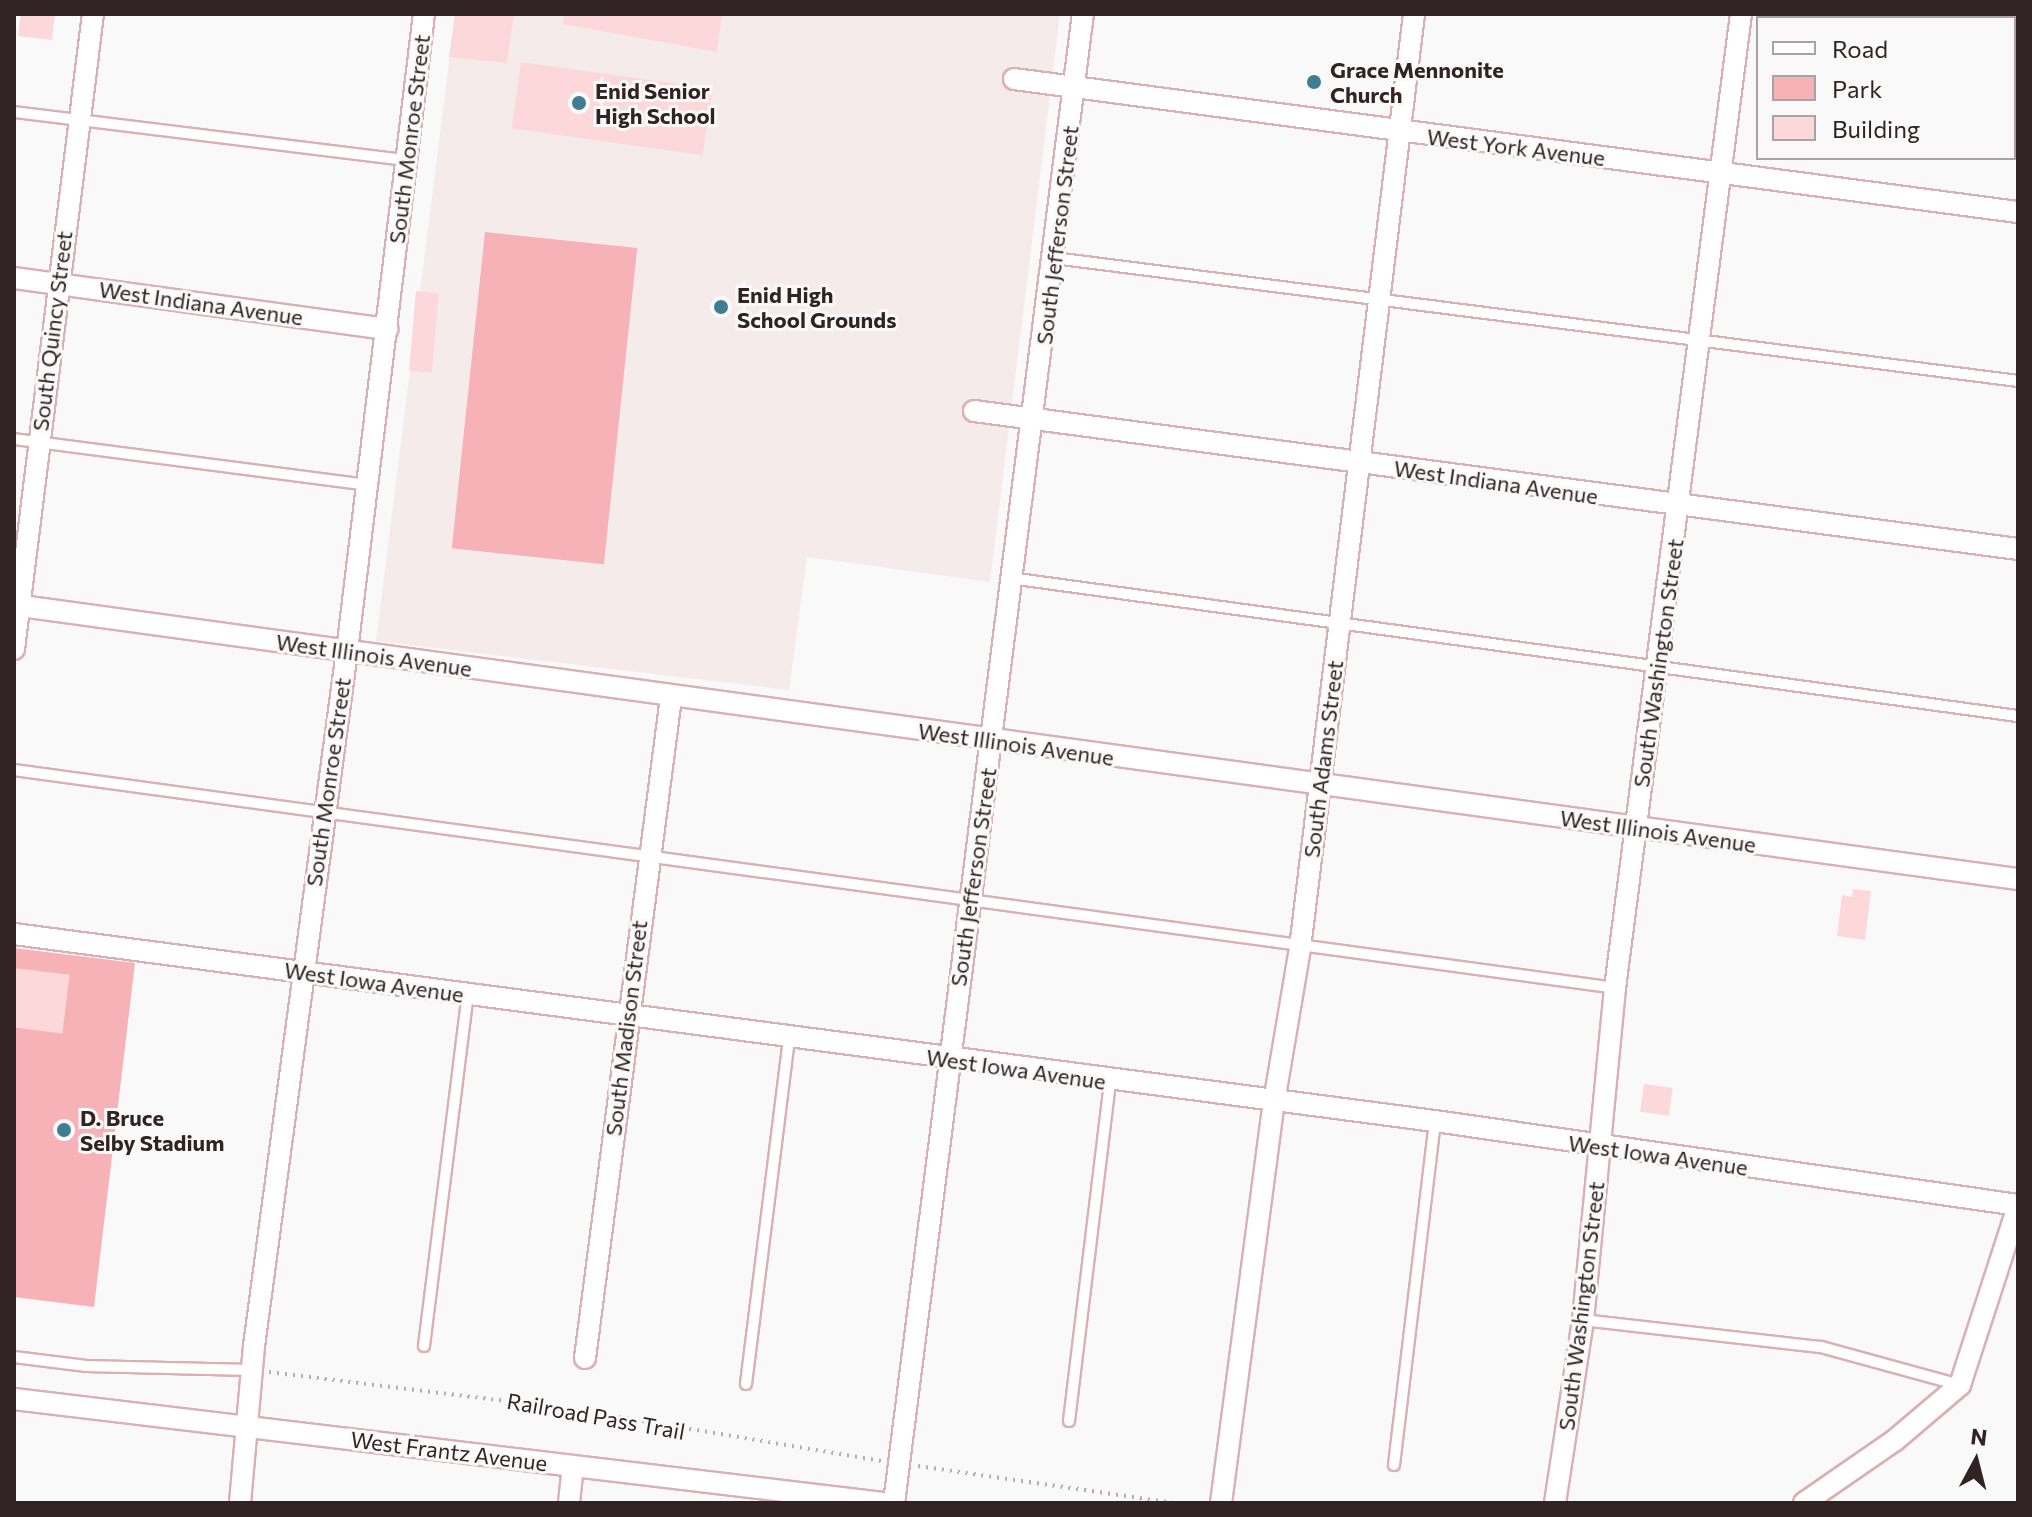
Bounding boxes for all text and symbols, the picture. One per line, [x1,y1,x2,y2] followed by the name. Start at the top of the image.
[1756,16,2016,160] legend
[383,33,435,245] street label: South Monroe Street
[1832,34,1888,63] text: Road
[1330,56,1504,108] place label: Grace Mennonite Church
[1305,73,1323,91] marker: Grace Mennonite Church
[1832,74,1882,103] text: Park
[595,77,716,128] place label: Enid Senior High School
[570,94,588,112] marker: Enid Senior High School
[1832,114,1920,143] text: Building
[1425,123,1607,171] street label: West York Avenue
[1030,124,1084,346] street label: South Jefferson Street
[27,229,77,433] street label: South Quincy Street
[97,276,305,330] street label: West Indiana Avenue
[737,281,896,332] place label: Enid High School Grounds
[712,298,730,316] marker: Enid High School Grounds
[1392,455,1600,509] street label: West Indiana Avenue
[1627,537,1689,789] street label: South Washington Street
[274,628,474,682] street label: West Illinois Avenue
[1298,659,1348,859] street label: South Adams Street
[300,676,356,888] street label: South Monroe Street
[916,717,1116,771] street label: West Illinois Avenue
[945,766,1001,988] street label: South Jefferson Street
[1558,804,1758,858] street label: West Illinois Avenue
[600,919,652,1137] street label: South Madison Street
[283,956,465,1008] street label: West Iowa Avenue
[925,1043,1107,1095] street label: West Iowa Avenue
[80,1104,224,1156] place label: D. Bruce Selby Stadium
[55,1121,73,1139] marker: D. Bruce Selby Stadium
[1567,1129,1749,1181] street label: West Iowa Avenue
[1553,1180,1609,1432] street label: South Washington Street
[505,1387,687,1445] street label: Railroad Pass Trail
[1936,1421,2016,1501] north arrow
[1969,1422,1989,1451] text: N
[349,1426,549,1476] street label: West Frantz Avenue

